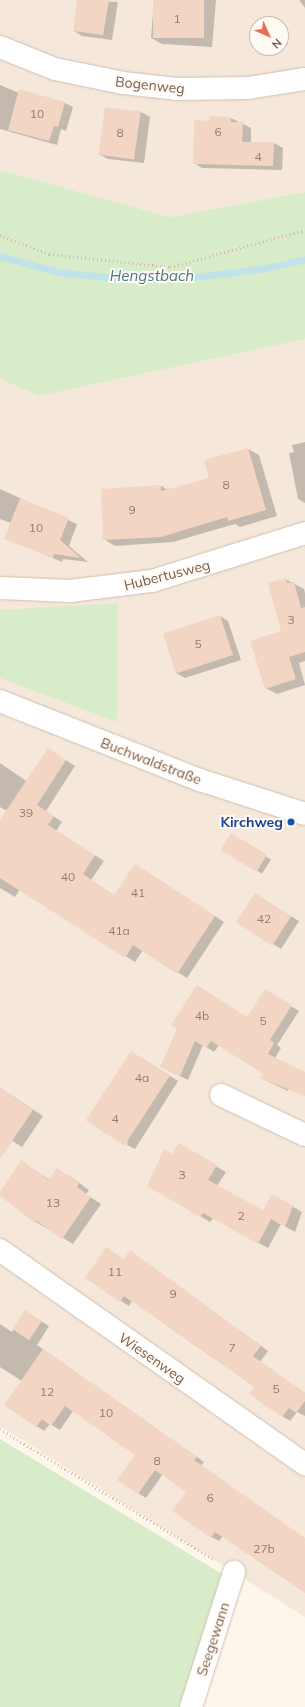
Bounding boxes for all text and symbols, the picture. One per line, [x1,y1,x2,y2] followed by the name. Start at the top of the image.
[173,12,181,26] house number: 1
[249,16,289,56] north arrow
[269,36,285,52] text: N
[114,73,186,97] street label: Bogenweg
[30,107,44,121] house number: 10
[214,125,222,139] house number: 6
[116,126,124,140] house number: 8
[254,150,262,164] house number: 4
[110,267,194,285] water label: Hengstbach
[222,478,230,492] house number: 8
[128,503,136,517] house number: 9
[29,521,43,535] house number: 10
[122,556,212,594] street label: Hubertusweg
[287,613,295,627] house number: 3
[194,637,202,651] house number: 5
[98,734,204,788] street label: Buchwaldstraße
[19,806,33,820] house number: 39
[221,814,283,830] place label: Kirchweg
[286,817,296,827] marker: Kirchweg
[61,870,75,884] house number: 40
[131,886,145,900] house number: 41
[257,912,271,926] house number: 42
[108,924,130,938] house number: 41a
[195,1009,209,1023] house number: 4b
[259,1014,267,1028] house number: 5
[135,1071,149,1085] house number: 4a
[111,1112,119,1126] house number: 4
[178,1168,186,1182] house number: 3
[46,1196,60,1210] house number: 13
[237,1209,245,1223] house number: 2
[108,1265,122,1279] house number: 11
[169,1287,177,1301] house number: 9
[116,1329,188,1387] street label: Wiesenweg
[228,1341,236,1355] house number: 7
[272,1382,280,1396] house number: 5
[40,1385,54,1399] house number: 12
[99,1406,113,1420] house number: 10
[153,1454,161,1468] house number: 8
[206,1491,214,1505] house number: 6
[253,1542,275,1556] house number: 27b
[193,1600,233,1678] street label: Seegewann

